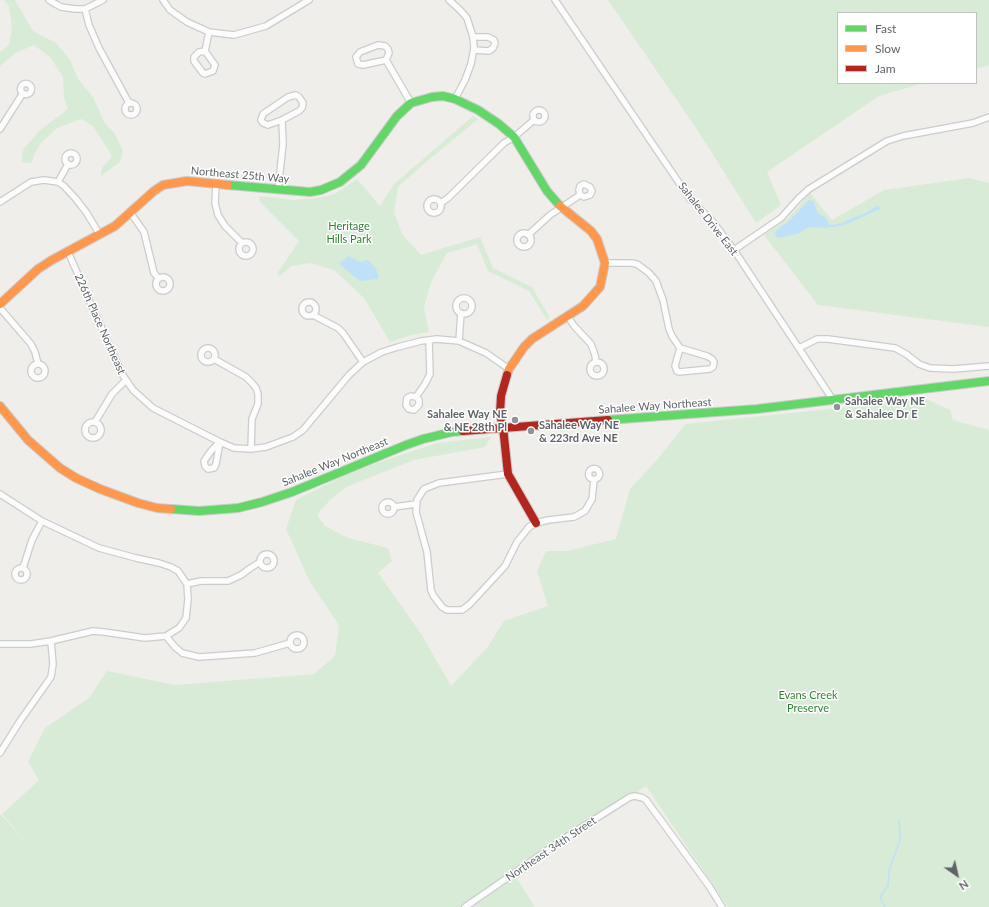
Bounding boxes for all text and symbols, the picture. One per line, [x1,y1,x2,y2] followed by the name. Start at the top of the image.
[837,12,977,84] legend
[875,21,896,36] text: Fast
[875,41,900,56] text: Slow
[875,61,896,76] text: Jam
[190,164,290,186] street label: Northeast 25th Way
[675,180,741,258] street label: Sahalee Drive East
[326,219,372,245] park label: Heritage Hills Park
[72,272,128,376] street label: 226th Place Northeast
[845,394,925,420] place label: Sahalee Way NE & Sahalee Dr E
[598,395,712,417] street label: Sahalee Way Northeast
[832,402,842,412] marker: Sahalee Way NE & Sahalee Dr E
[427,407,507,433] place label: Sahalee Way NE & NE 28th Pl
[510,415,520,425] marker: Sahalee Way NE & NE 28th Pl
[539,418,619,444] place label: Sahalee Way NE & 223rd Ave NE
[526,426,536,436] marker: Sahalee Way NE & 223rd Ave NE
[280,435,390,489] street label: Sahalee Way Northeast
[778,688,838,714] park label: Evans Creek Preserve
[503,814,599,884] street label: Northeast 34th Street
[937,855,977,895] north arrow
[957,878,971,893] text: N

